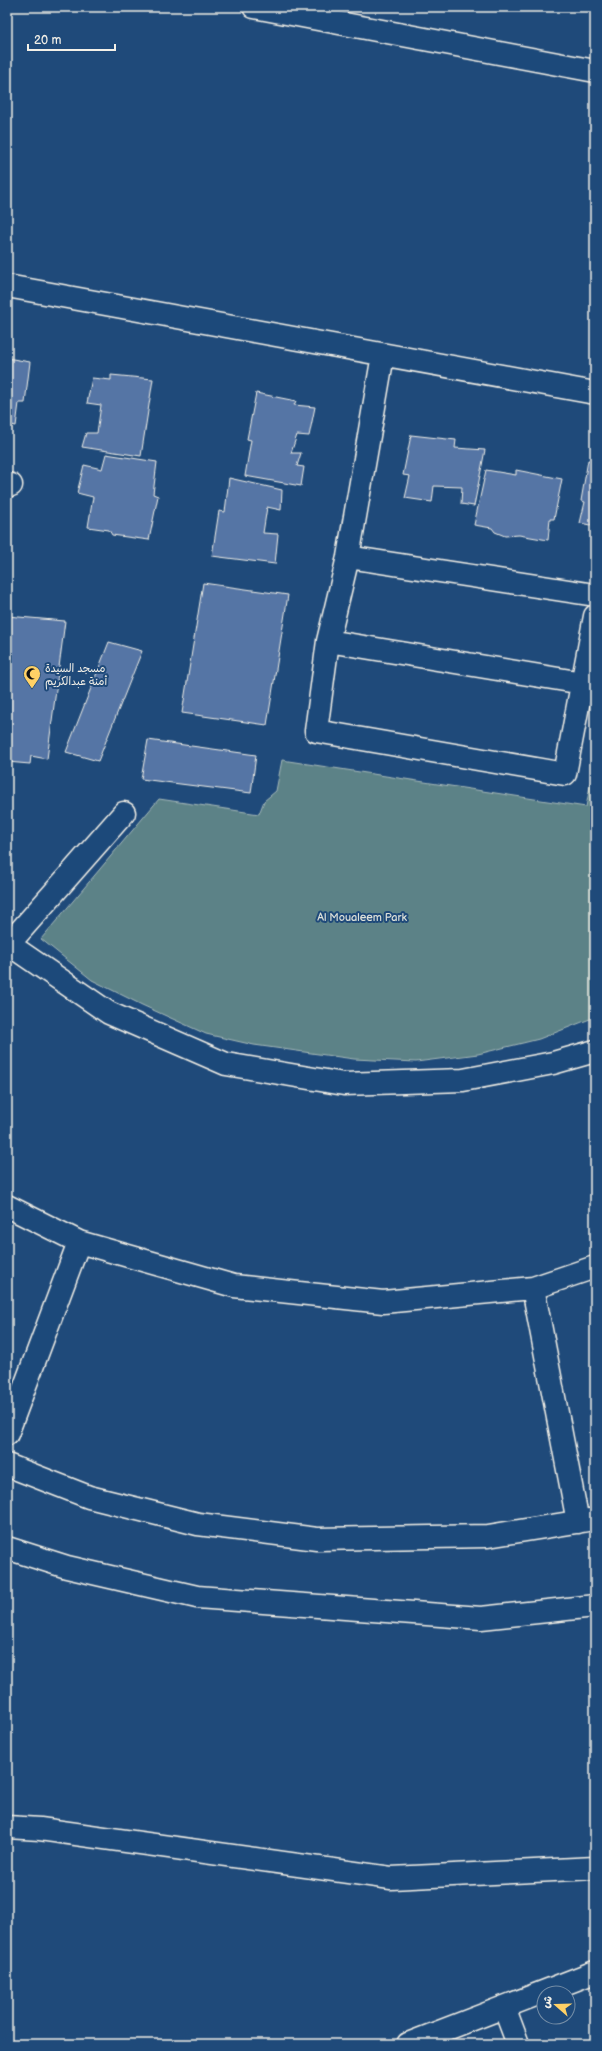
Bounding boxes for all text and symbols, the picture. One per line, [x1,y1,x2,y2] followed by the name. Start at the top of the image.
[28,26,115,52] scale bar
[34,33,61,48] text: 20 m
[45,662,107,690] place label: مسجد السيدة أمنة عبدالكريم
[22,664,42,689] mosque icon: مسجد السيدة أمنة عبدالكريم
[317,911,407,924] park label: Al Moualeem Park
[536,1985,576,2025] north arrow
[539,1994,555,2010] text: ش

